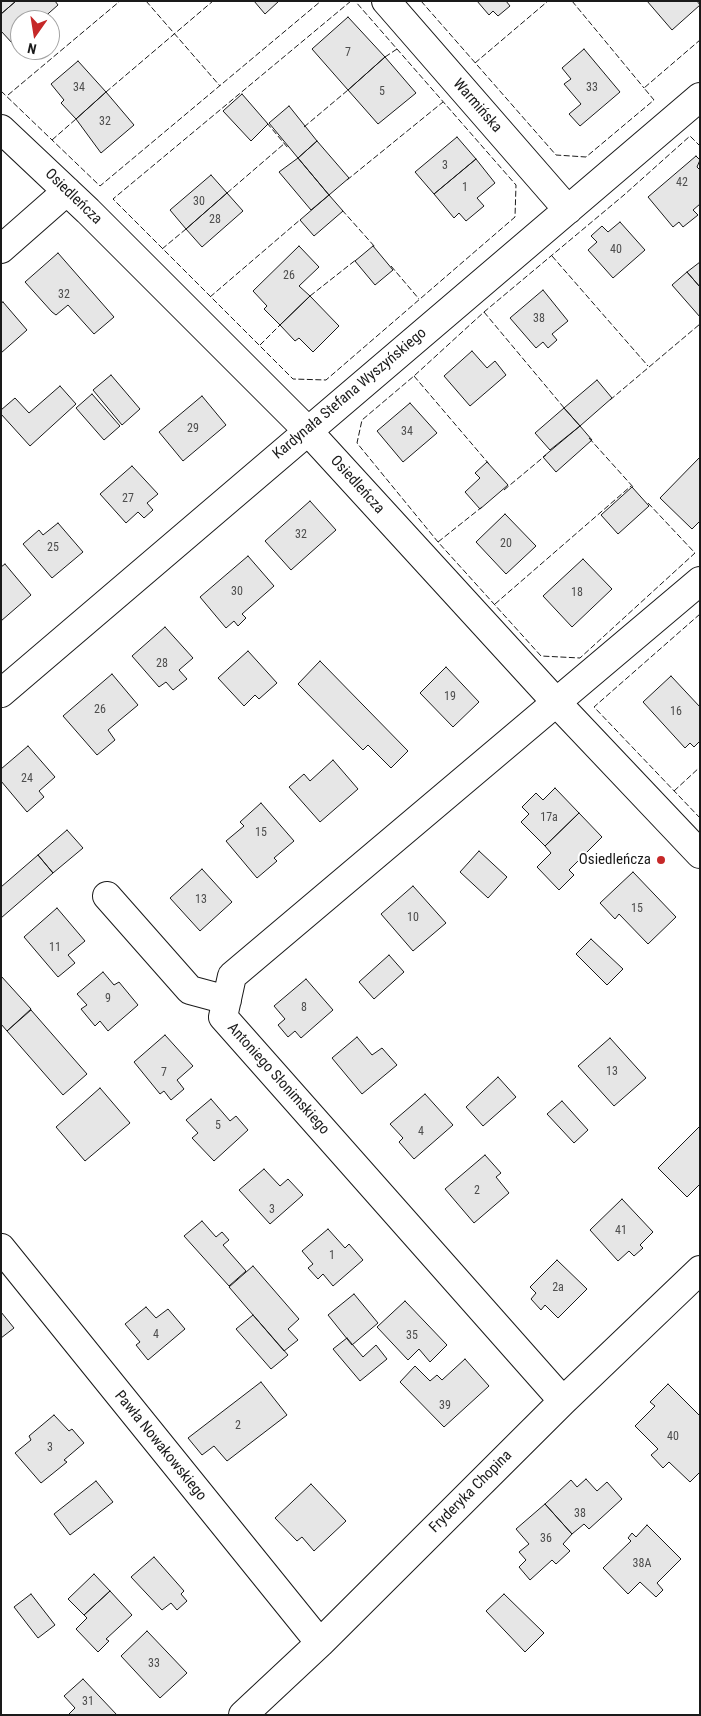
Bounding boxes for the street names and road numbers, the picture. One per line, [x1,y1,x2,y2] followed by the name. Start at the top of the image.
[449,75,505,137] street label: Warmińska
[41,165,105,229] street label: Osiedleńcza
[270,324,430,464] street label: Kardynała Stefana Wyszyńskiego
[326,452,388,518] street label: Osiedleńcza
[223,1020,333,1138] street label: Antoniego Słonimskiego
[110,1387,210,1505] street label: Pawła Nowakowskiego
[426,1447,516,1537] street label: Fryderyka Chopina

